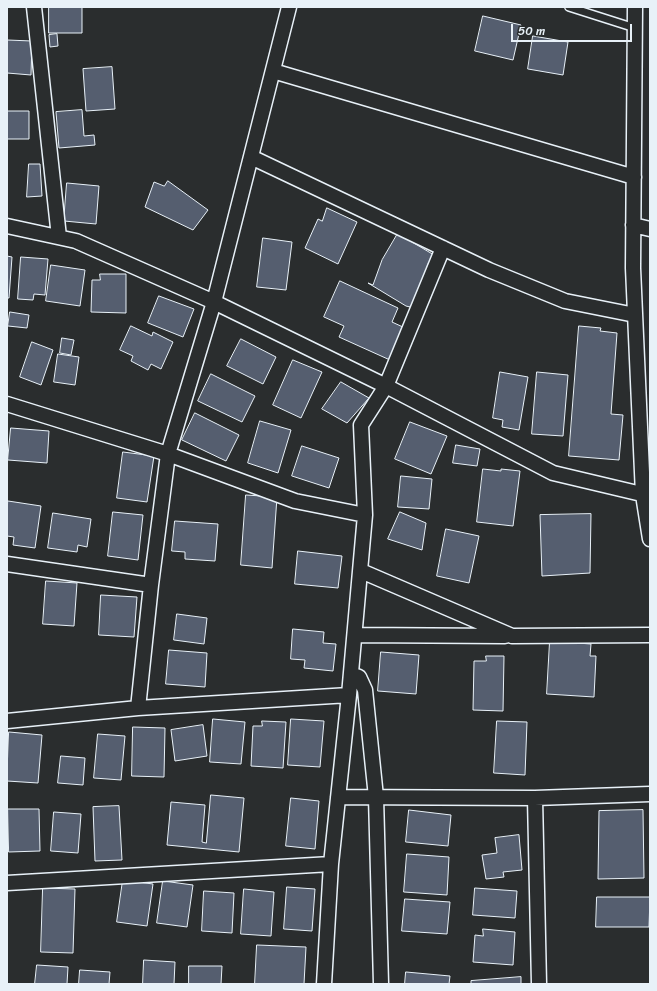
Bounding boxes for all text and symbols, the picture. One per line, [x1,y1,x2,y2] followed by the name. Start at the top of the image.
[513,16,634,42] scale bar
[518,20,545,42] text: 50 m

